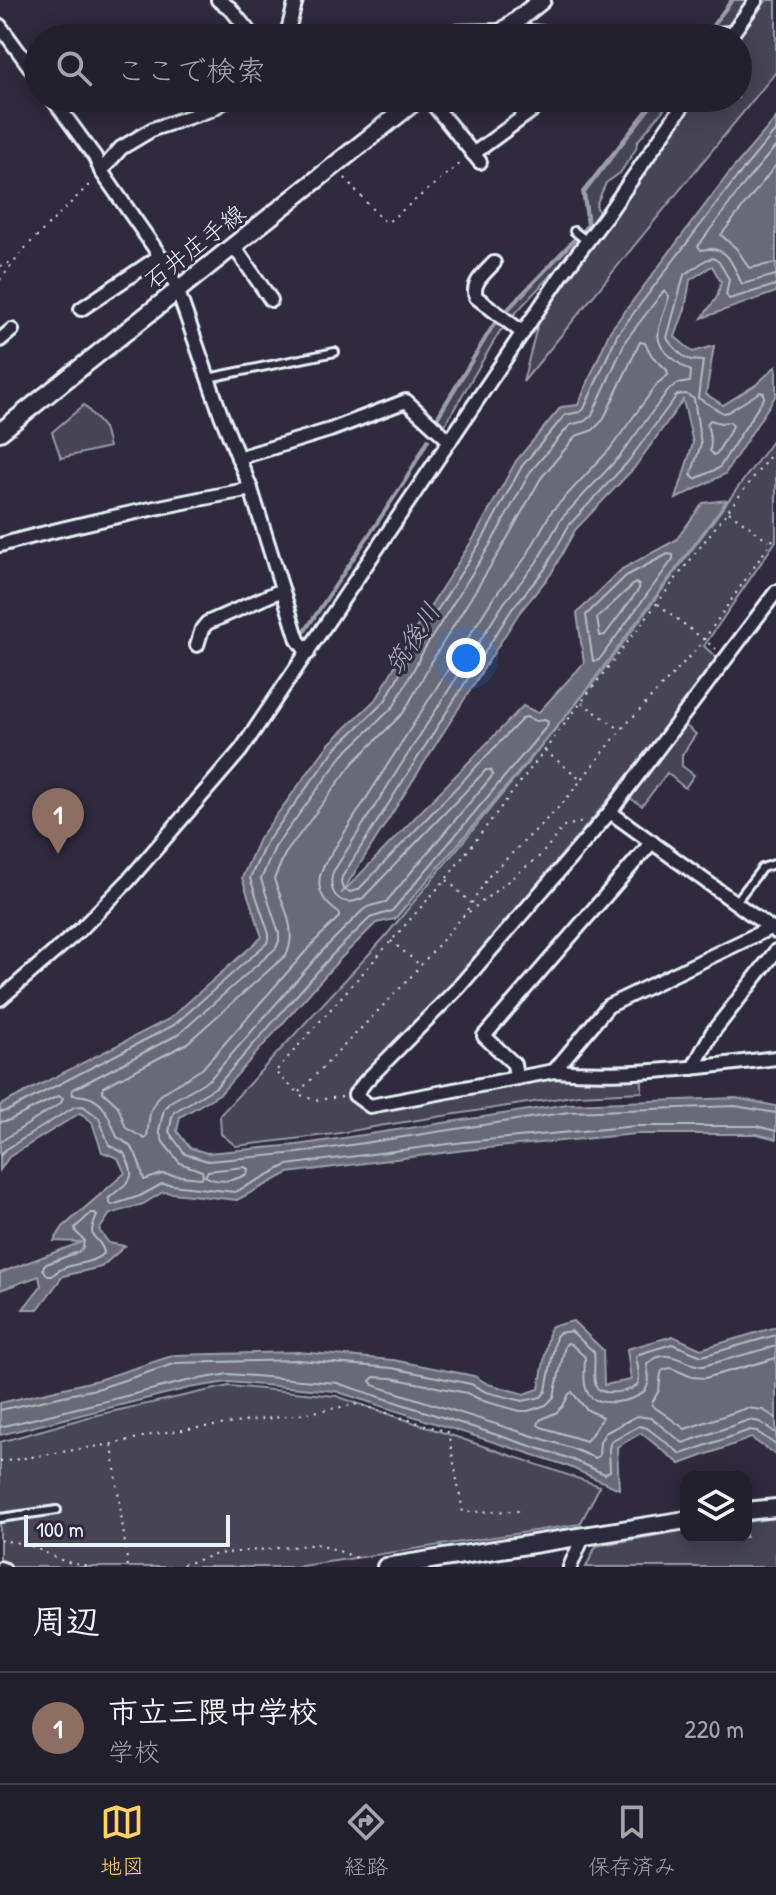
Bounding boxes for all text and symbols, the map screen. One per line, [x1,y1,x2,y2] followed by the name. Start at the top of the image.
[24,24,752,112] search box
[52,46,96,90] icon: search
[116,50,266,90] text: ここで検索
[137,196,251,296] street label: 石井庄手線
[376,596,448,680] water label: 筑後川
[446,638,486,678] your location
[32,788,84,854] pin: 1
[680,1471,752,1543] map controls
[680,1471,752,1543] button: layers
[24,1511,230,1547] scale bar
[36,1514,84,1544] text: 100 m
[32,1598,100,1644] text: 周辺
[108,1691,318,1731] text: 市立三隈中学校
[53,1711,63,1746] text: 1
[684,1711,744,1746] text: 220 m
[108,1734,160,1769] text: 学校
[100,1800,144,1881] tab: 地図
[344,1800,388,1881] tab: 経路
[588,1800,676,1881] tab: 保存済み

